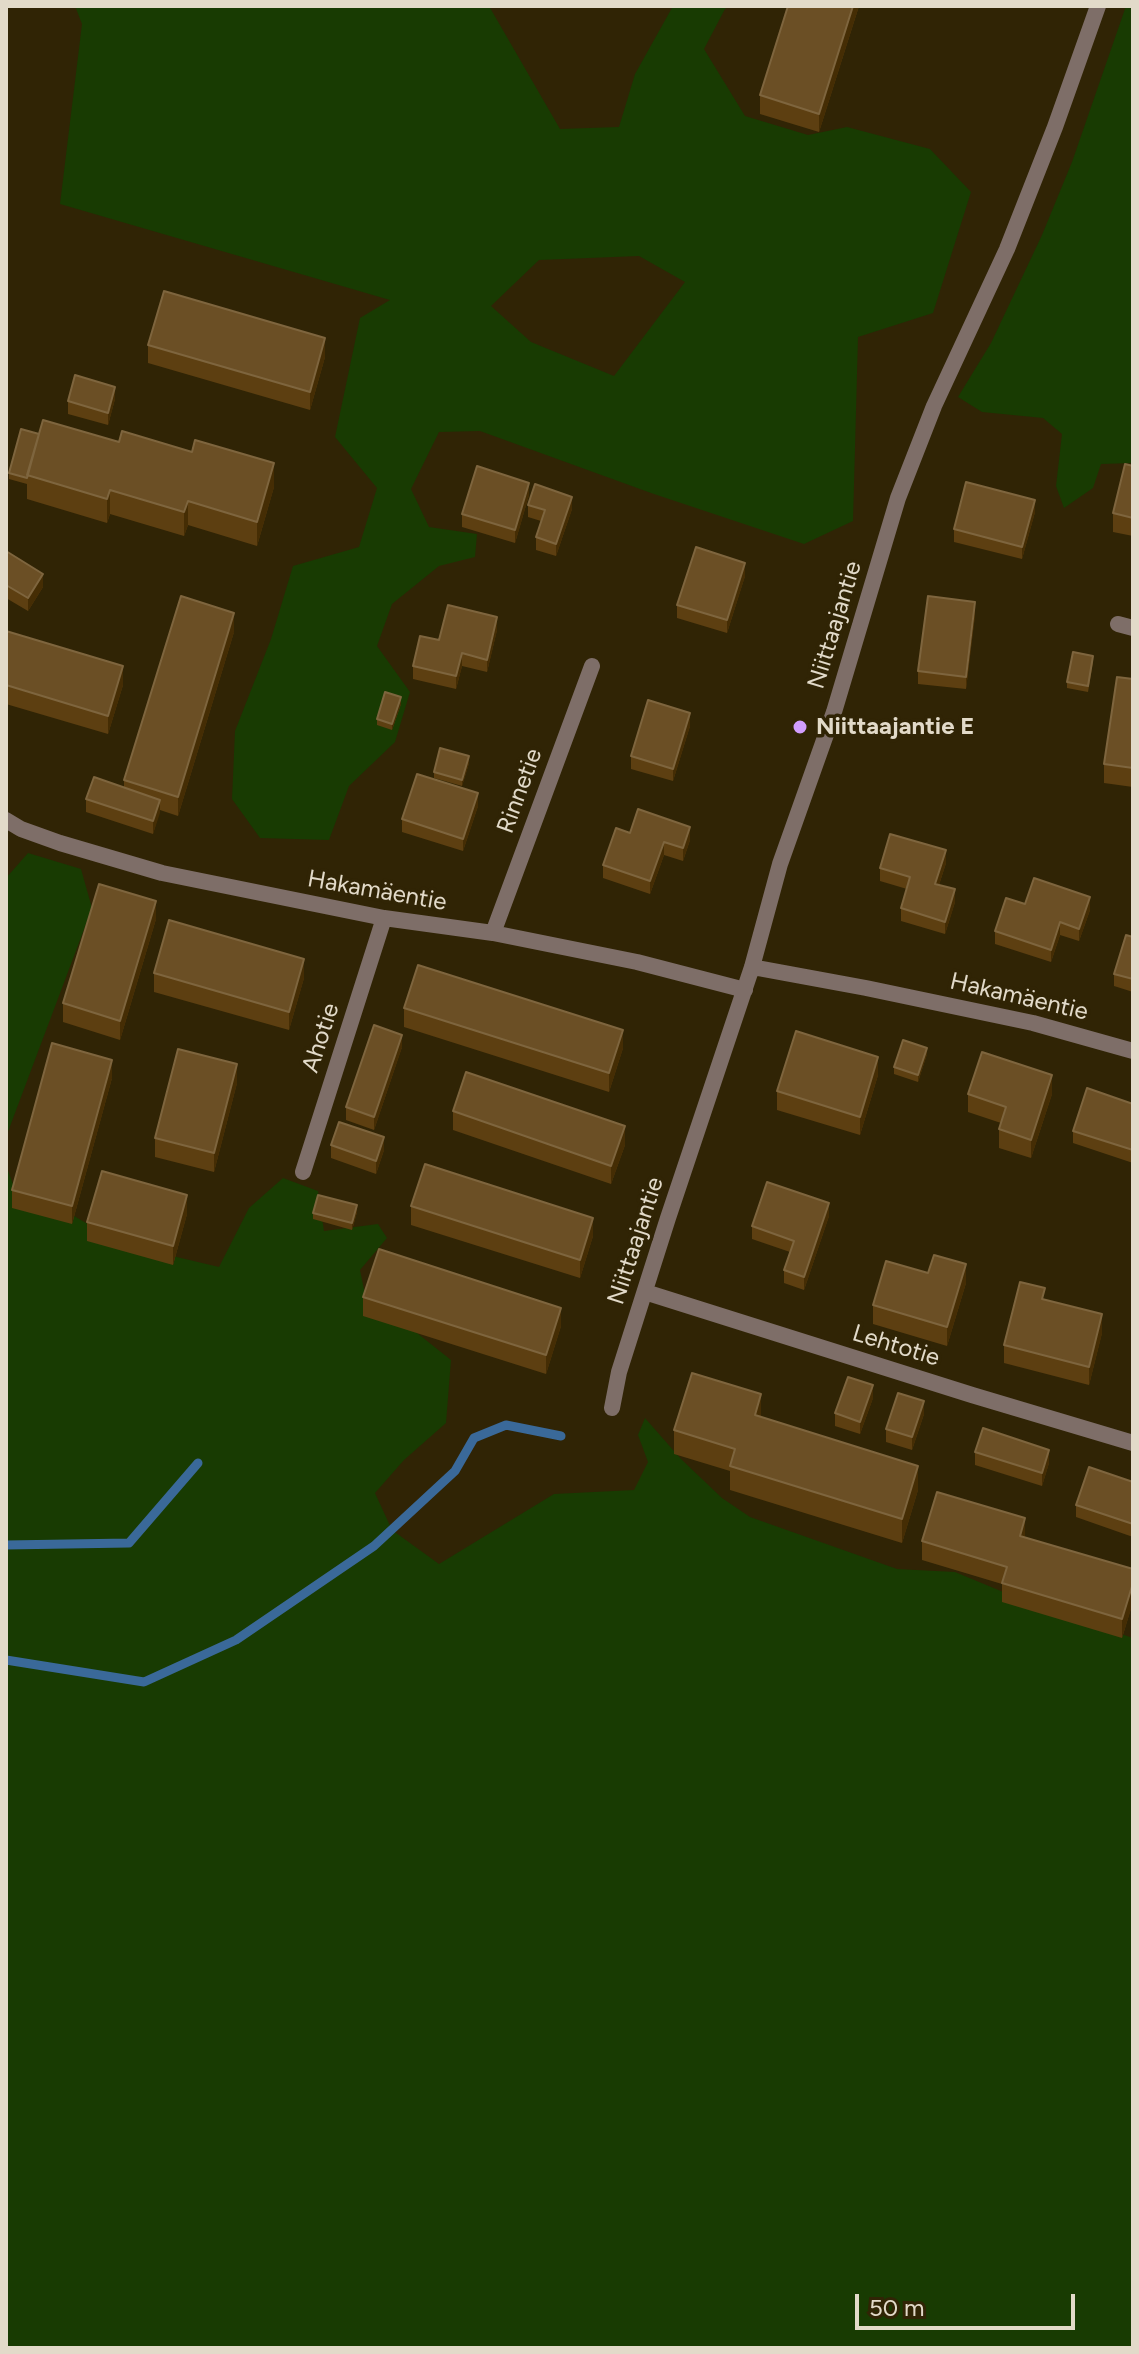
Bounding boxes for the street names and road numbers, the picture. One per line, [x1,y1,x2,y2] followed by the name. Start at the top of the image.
[802,558,868,692] street label: Niittaajantie
[491,745,549,837] street label: Rinnetie
[305,865,449,917] street label: Hakamäentie
[947,967,1091,1027] street label: Hakamäentie
[296,1000,346,1076] street label: Ahotie
[602,1174,670,1308] street label: Niittaajantie
[849,1319,943,1373] street label: Lehtotie

